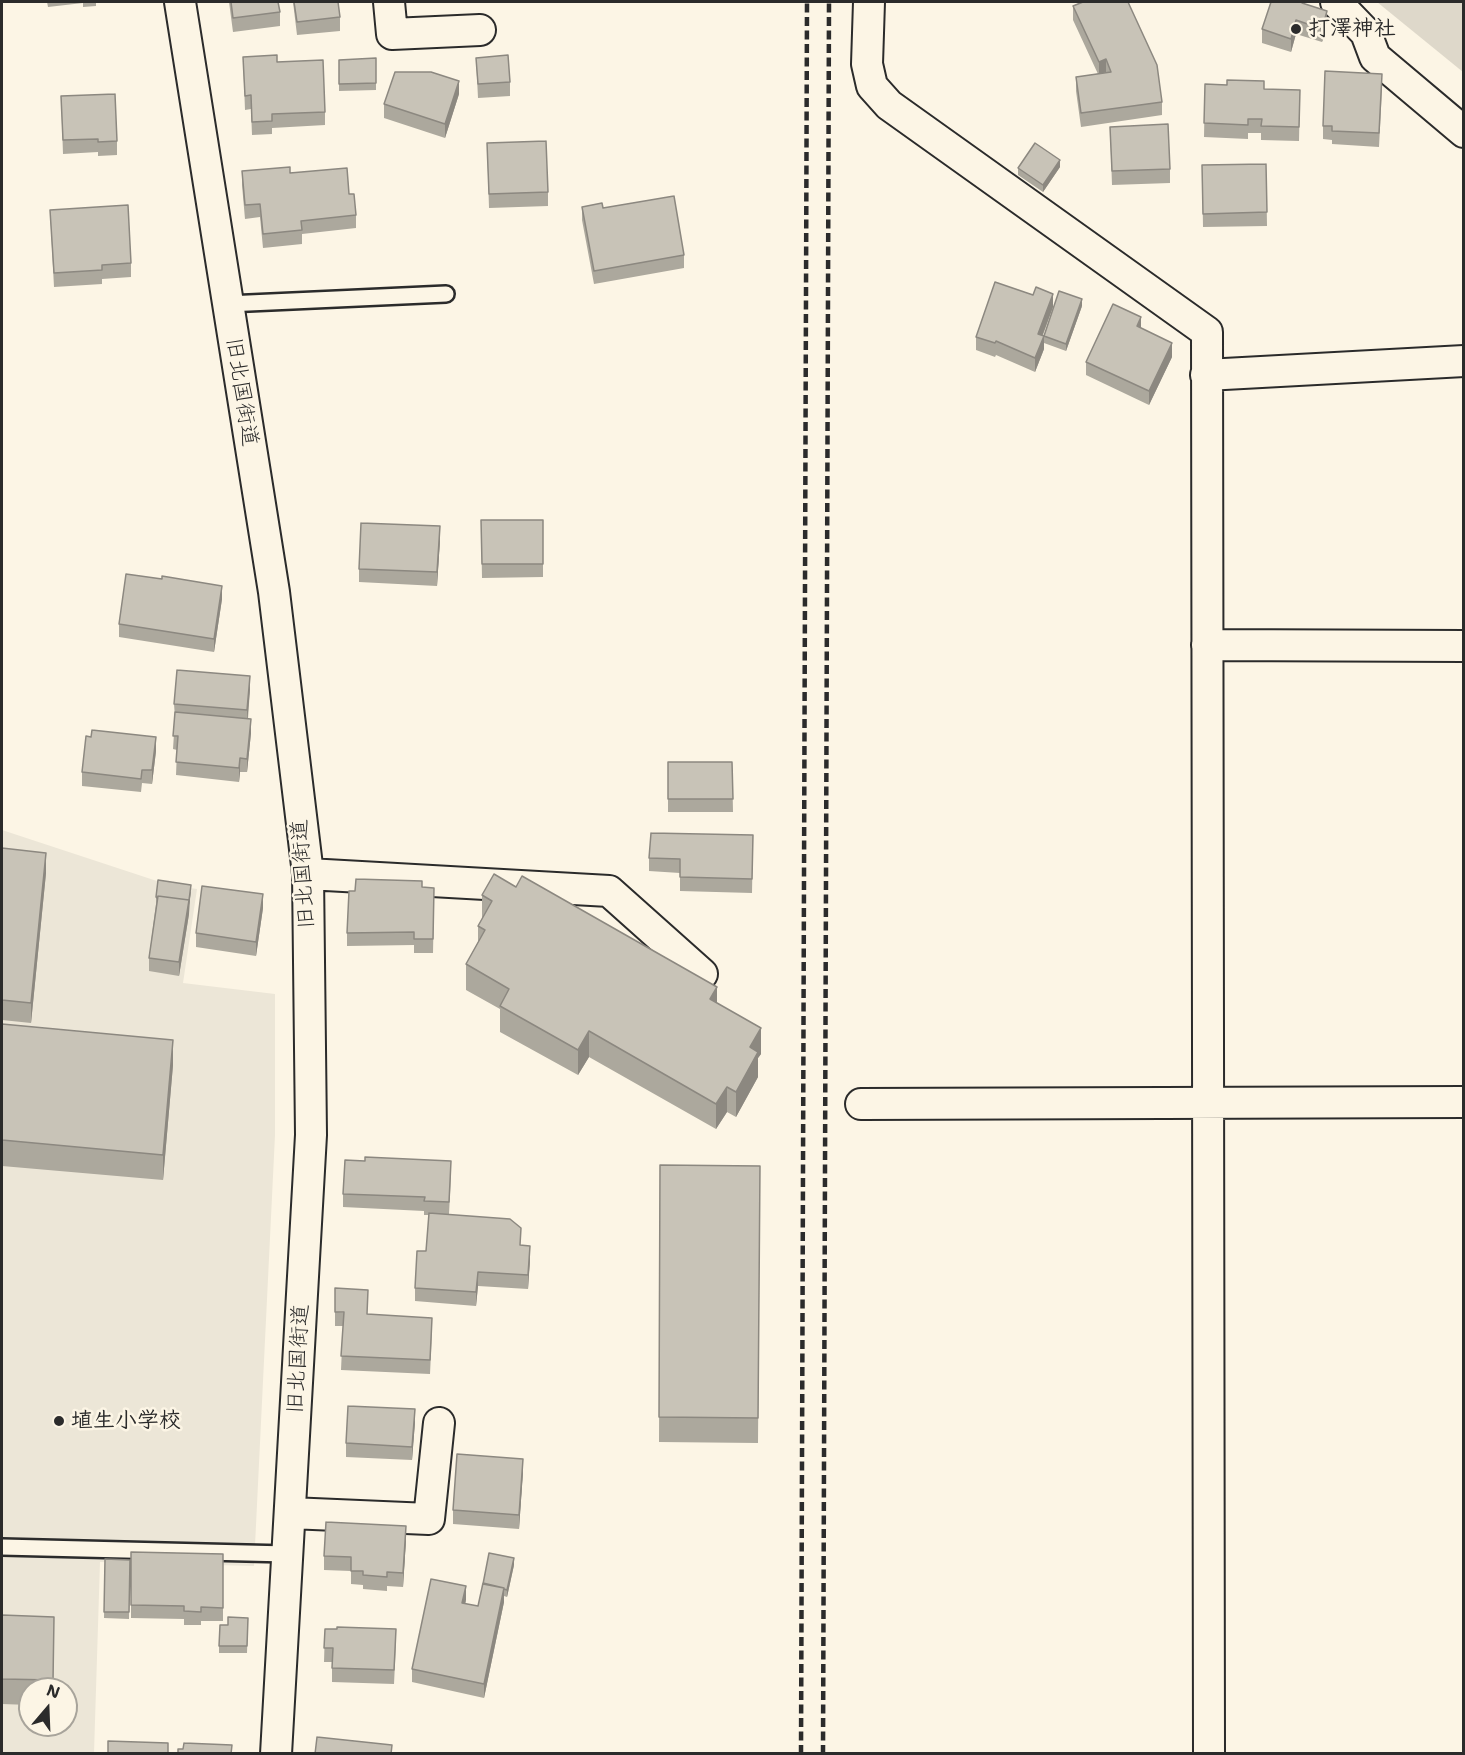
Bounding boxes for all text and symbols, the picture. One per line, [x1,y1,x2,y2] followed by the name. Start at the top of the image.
[1308,16,1396,42] place label: 打澤神社
[1289,22,1303,36] marker: 打澤神社
[219,336,263,448] street label: 旧北国街道
[287,818,321,930] street label: 旧北国街道
[283,1303,315,1415] street label: 旧北国街道
[71,1408,181,1434] place label: 埴生小学校
[52,1414,66,1428] marker: 埴生小学校
[18,1677,78,1737] north arrow
[44,1679,63,1703] text: N

